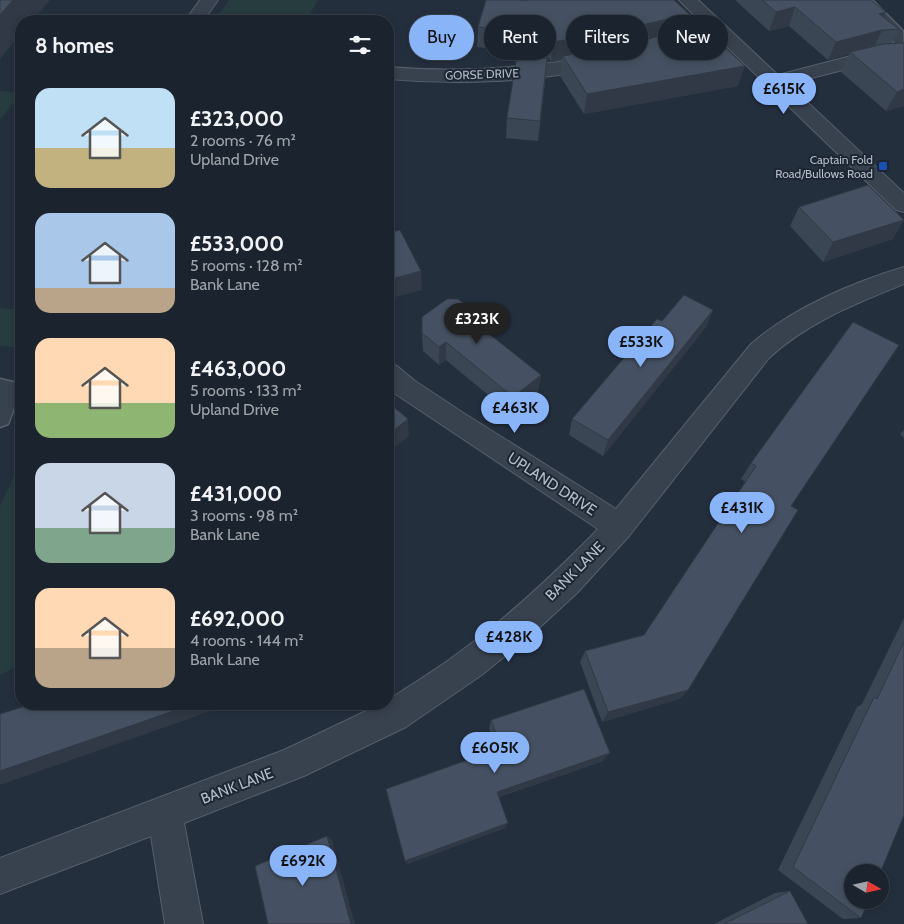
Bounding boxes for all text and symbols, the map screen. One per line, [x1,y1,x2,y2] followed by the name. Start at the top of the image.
[409,15,474,60] chip: Buy
[484,15,556,60] chip: Rent
[566,15,648,60] chip: Filters
[658,15,728,60] chip: New
[346,31,374,59] icon: filters
[35,33,114,58] text: 8 homes
[445,65,520,83] street label: GORSE DRIVE
[749,72,819,115] pin: £615K
[763,79,805,98] text: £615K
[190,106,284,131] text: £323,000
[75,108,135,168] icon: home
[190,131,296,150] text: 2 rooms · 76 m²
[190,150,279,169] text: Upland Drive
[775,152,873,181] place label: Captain Fold Road/Bullows Road
[877,160,889,172] marker: Captain Fold Road/Bullows Road
[190,231,284,256] text: £533,000
[75,233,135,293] icon: home
[190,256,303,275] text: 5 rooms · 128 m²
[190,275,260,294] text: Bank Lane
[442,302,512,345] pin: £323K
[455,309,499,328] text: £323K
[606,326,676,368] pin: £533K
[619,332,663,351] text: £533K
[190,356,286,381] text: £463,000
[75,358,135,418] icon: home
[190,381,302,400] text: 5 rooms · 133 m²
[480,392,550,434] pin: £463K
[492,398,538,417] text: £463K
[190,400,279,419] text: Upland Drive
[504,449,600,519] street label: UPLAND DRIVE
[190,481,282,506] text: £431,000
[75,483,135,543] icon: home
[707,492,777,534] pin: £431K
[721,498,763,517] text: £431K
[190,506,298,525] text: 3 rooms · 98 m²
[190,525,260,544] text: Bank Lane
[542,538,608,604] street label: BANK LANE
[190,606,285,631] text: £692,000
[75,608,135,668] icon: home
[474,620,544,663] pin: £428K
[486,627,532,646] text: £428K
[190,631,304,650] text: 4 rooms · 144 m²
[190,650,260,669] text: Bank Lane
[460,732,530,774] pin: £605K
[471,738,519,757] text: £605K
[198,764,276,808] street label: BANK LANE
[268,844,338,887] pin: £692K
[281,851,325,870] text: £692K
[844,864,889,909] north arrow
[844,864,889,909] map controls

